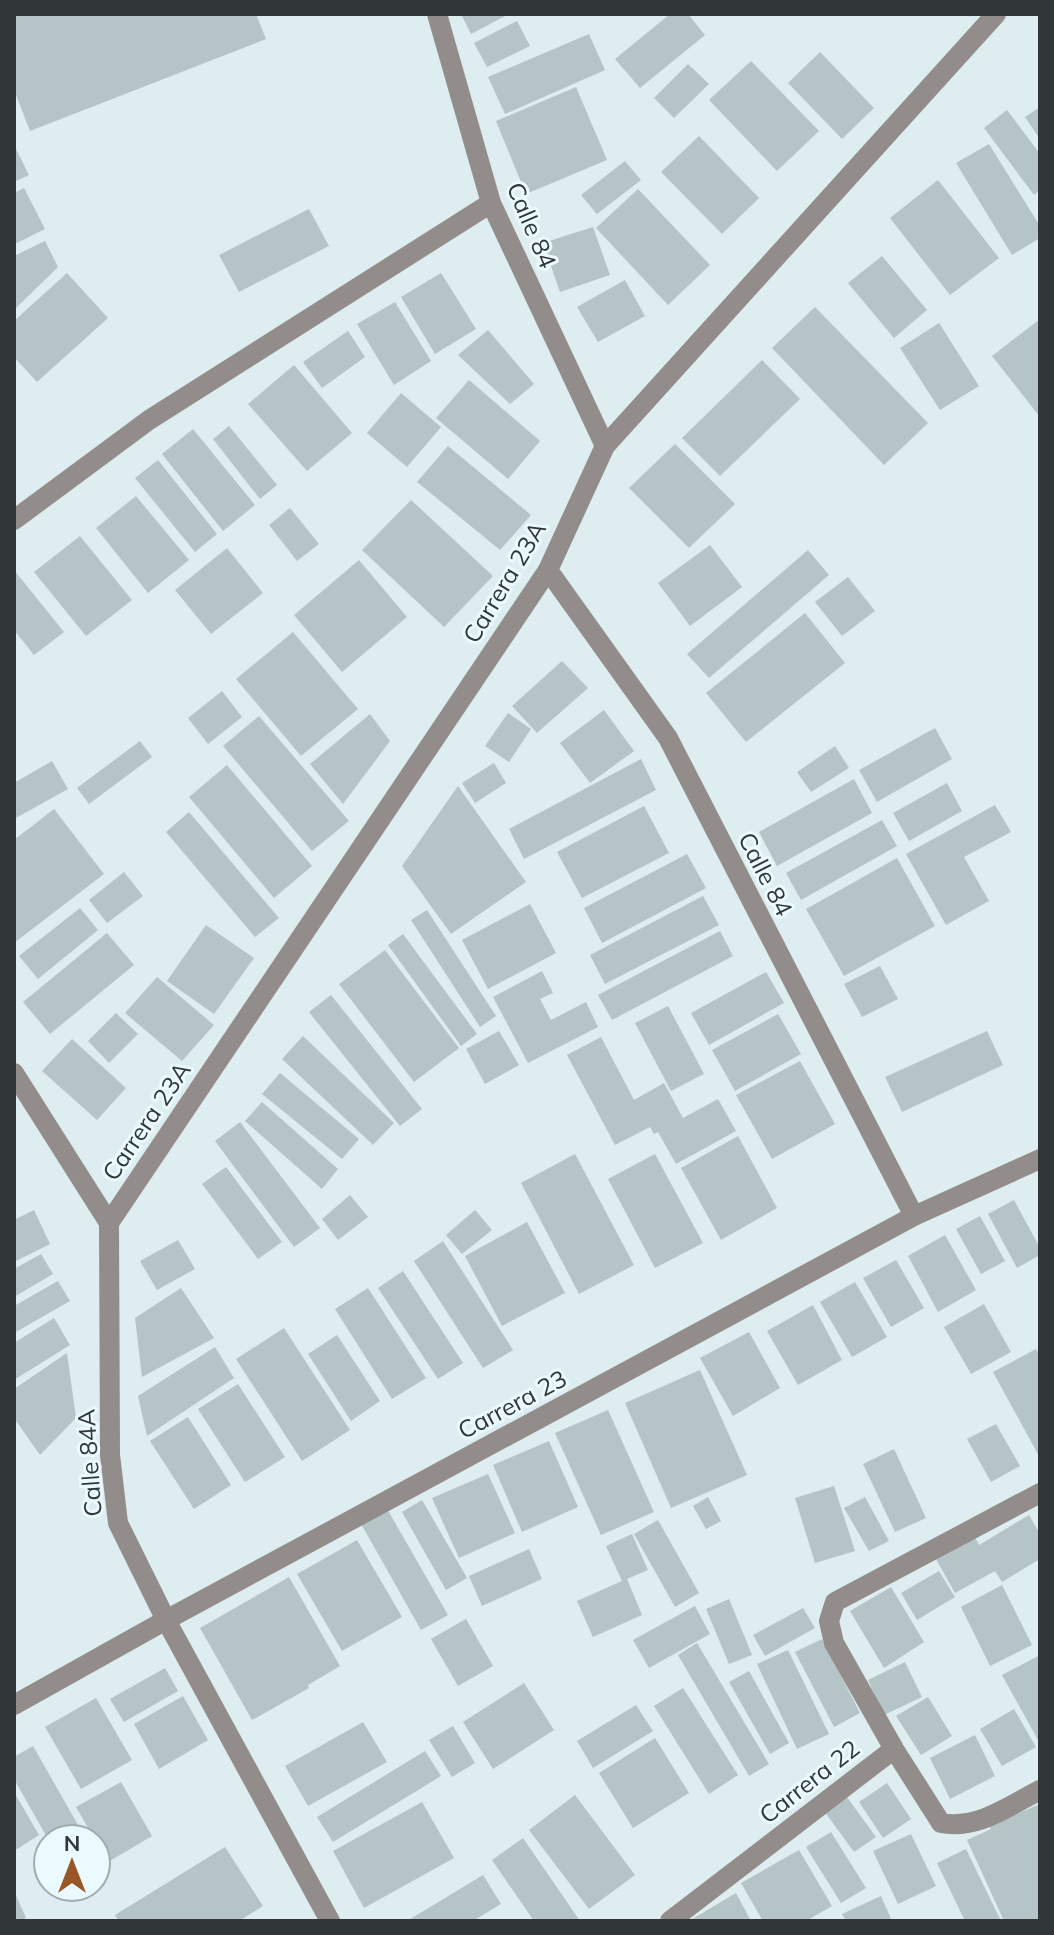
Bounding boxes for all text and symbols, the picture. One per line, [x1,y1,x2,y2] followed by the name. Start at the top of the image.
[501,178,563,272] street label: Calle 84
[456,515,552,648] street label: Carrera 23A
[732,827,800,921] street label: Calle 84
[95,1056,197,1186] street label: Carrera 23A
[453,1363,571,1445] street label: Carrera 23
[70,1408,108,1518] street label: Calle 84A
[753,1733,865,1829] street label: Carrera 22
[32,1823,112,1903] north arrow
[64,1829,80,1857] text: N

